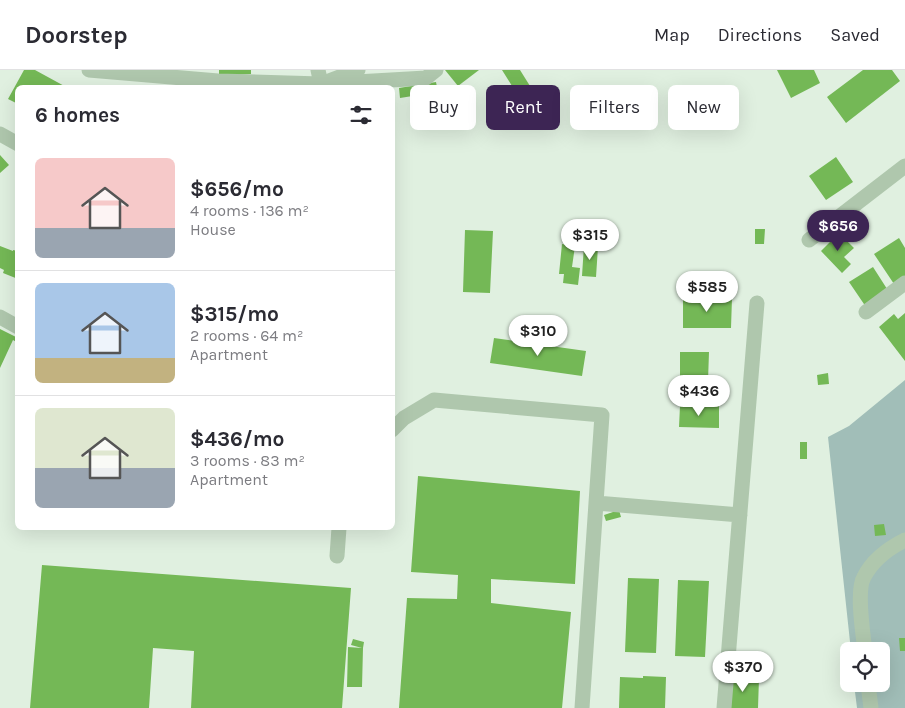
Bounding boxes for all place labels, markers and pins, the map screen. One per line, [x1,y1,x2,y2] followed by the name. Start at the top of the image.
[808,210,868,252] pin: $656
[560,218,620,261] pin: $315
[677,270,737,313] pin: $585
[508,314,568,357] pin: $310
[669,374,729,417] pin: $436
[713,650,773,693] pin: $370

